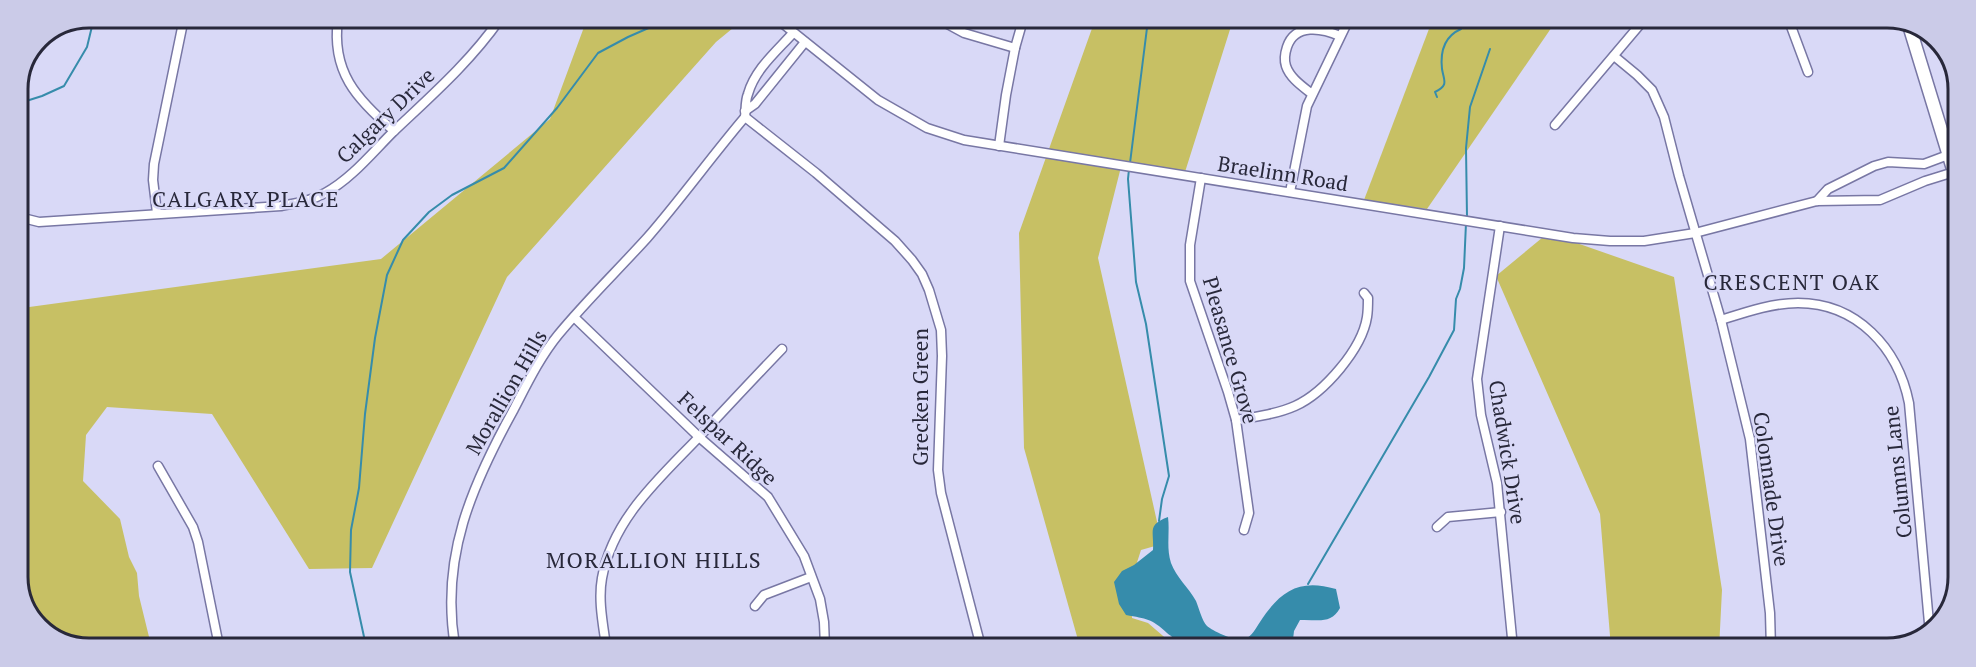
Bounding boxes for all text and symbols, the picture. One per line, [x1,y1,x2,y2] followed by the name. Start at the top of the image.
[330,61,440,169] street label: Calgary Drive
[1216,149,1351,197] street label: Braelinn Road
[152,184,340,213] district label: CALGARY PLACE
[1703,267,1881,296] district label: CRESCENT OAK
[1197,273,1265,427] street label: Pleasance Grove
[459,324,553,460] street label: Morallion Hills
[906,328,934,466] street label: Grecken Green
[1483,378,1533,526] street label: Chadwick Drive
[672,385,784,491] street label: Felspar Ridge
[1876,404,1918,540] street label: Columns Lane
[1747,410,1797,568] street label: Colonnade Drive
[546,545,762,574] district label: MORALLION HILLS

